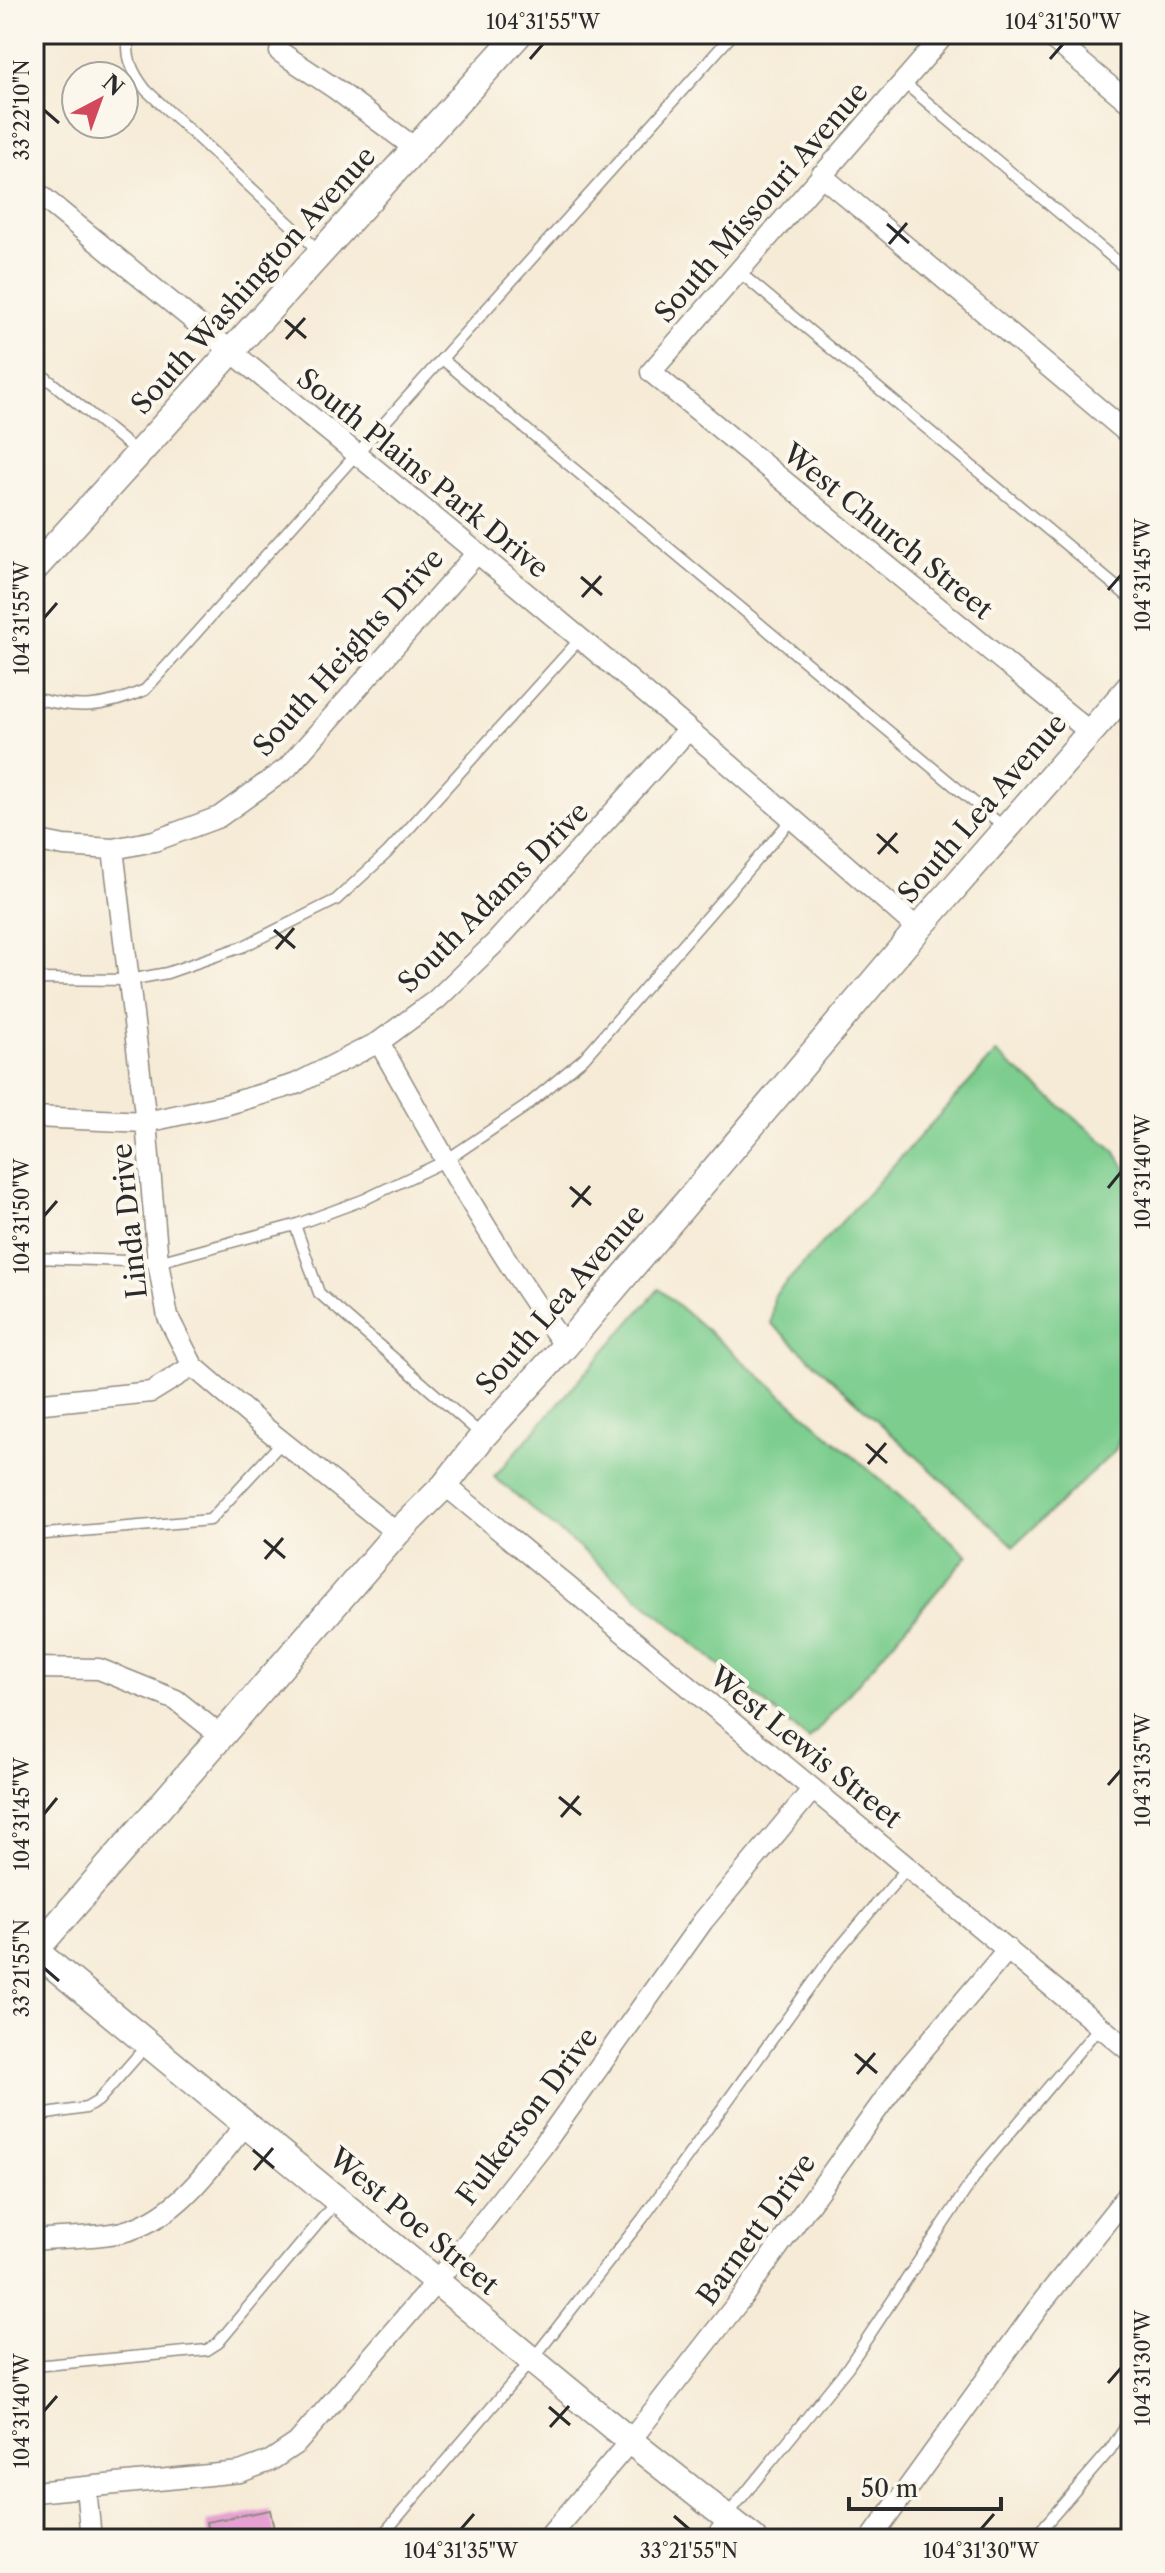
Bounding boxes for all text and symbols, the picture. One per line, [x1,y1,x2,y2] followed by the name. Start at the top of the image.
[486,10,601,34] text: 104°31'55"W
[1005,10,1122,34] text: 104°31'50"W
[10,60,34,160] text: 33°22'10"N
[60,60,140,140] north arrow
[97,69,129,102] text: N
[647,75,875,329] street label: South Missouri Avenue
[124,139,382,421] street label: South Washington Avenue
[290,361,556,585] street label: South Plains Park Drive
[775,435,1000,626] street label: West Church Street
[1131,517,1155,632] text: 104°31'45"W
[246,541,450,763] street label: South Heights Drive
[10,560,34,675] text: 104°31'55"W
[890,706,1074,910] street label: South Lea Avenue
[391,795,595,999] street label: South Adams Drive
[1131,1113,1155,1230] text: 104°31'40"W
[104,1142,154,1300] street label: Linda Drive
[10,1157,34,1274] text: 104°31'50"W
[468,1197,652,1401] street label: South Lea Avenue
[702,1658,909,1835] street label: West Lewis Street
[1131,1712,1155,1827] text: 104°31'35"W
[10,1756,34,1871] text: 104°31'45"W
[10,1919,34,2017] text: 33°21'55"N
[449,2021,605,2211] street label: Fulkerson Drive
[322,2140,506,2302] street label: West Poe Street
[690,2146,822,2312] street label: Barnett Drive
[1131,2309,1155,2426] text: 104°31'30"W
[10,2352,34,2469] text: 104°31'40"W
[849,2461,1001,2511] scale bar
[861,2474,918,2503] text: 50 m
[404,2539,519,2563] text: 104°31'35"W
[640,2539,738,2563] text: 33°21'55"N
[923,2539,1040,2563] text: 104°31'30"W

